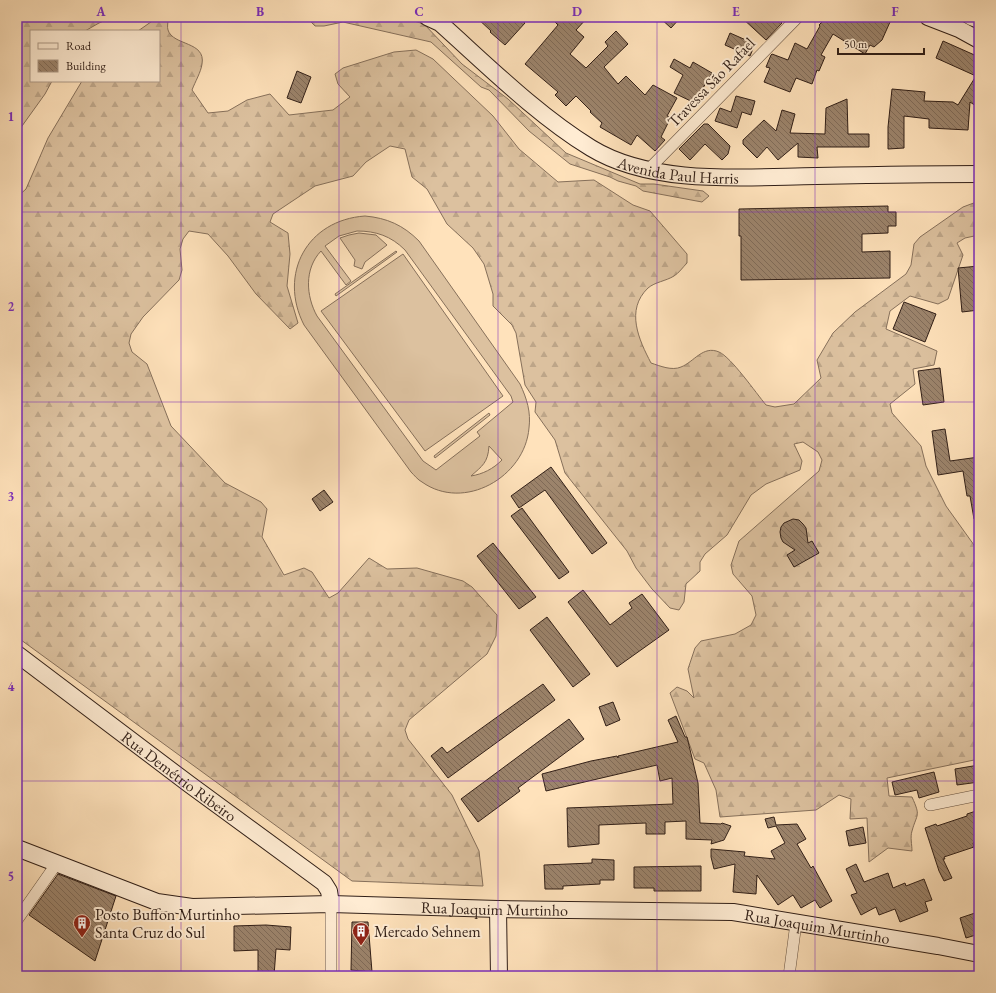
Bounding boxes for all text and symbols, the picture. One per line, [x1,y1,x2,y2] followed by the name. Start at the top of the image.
[95,3,106,20] text: A
[256,3,264,20] text: B
[414,3,424,20] text: C
[572,3,582,20] text: D
[732,3,740,20] text: E
[891,3,899,20] text: F
[30,30,160,82] legend
[838,30,924,56] scale bar
[663,33,760,132] street label: Travessa São Rafael
[844,36,868,52] text: 50 m
[66,38,92,54] text: Road
[66,58,107,74] text: Building
[8,108,15,125] text: 1
[614,151,739,189] street label: Avenida Paul Harris
[8,298,15,315] text: 2
[8,488,15,505] text: 3
[8,678,15,695] text: 4
[117,727,241,827] street label: Rua Demétrio Ribeiro
[8,868,14,885] text: 5
[421,897,568,921] street label: Rua Joaquim Murtinho
[95,904,240,943] place label: Posto Buffon Murtinho Santa Cruz do Sul
[743,904,892,949] street label: Rua Joaquim Murtinho
[72,913,92,938] building icon: Posto Buffon Murtinho Santa Cruz do Sul
[351,921,371,946] building icon: Mercado Sehnem
[374,921,481,942] place label: Mercado Sehnem

